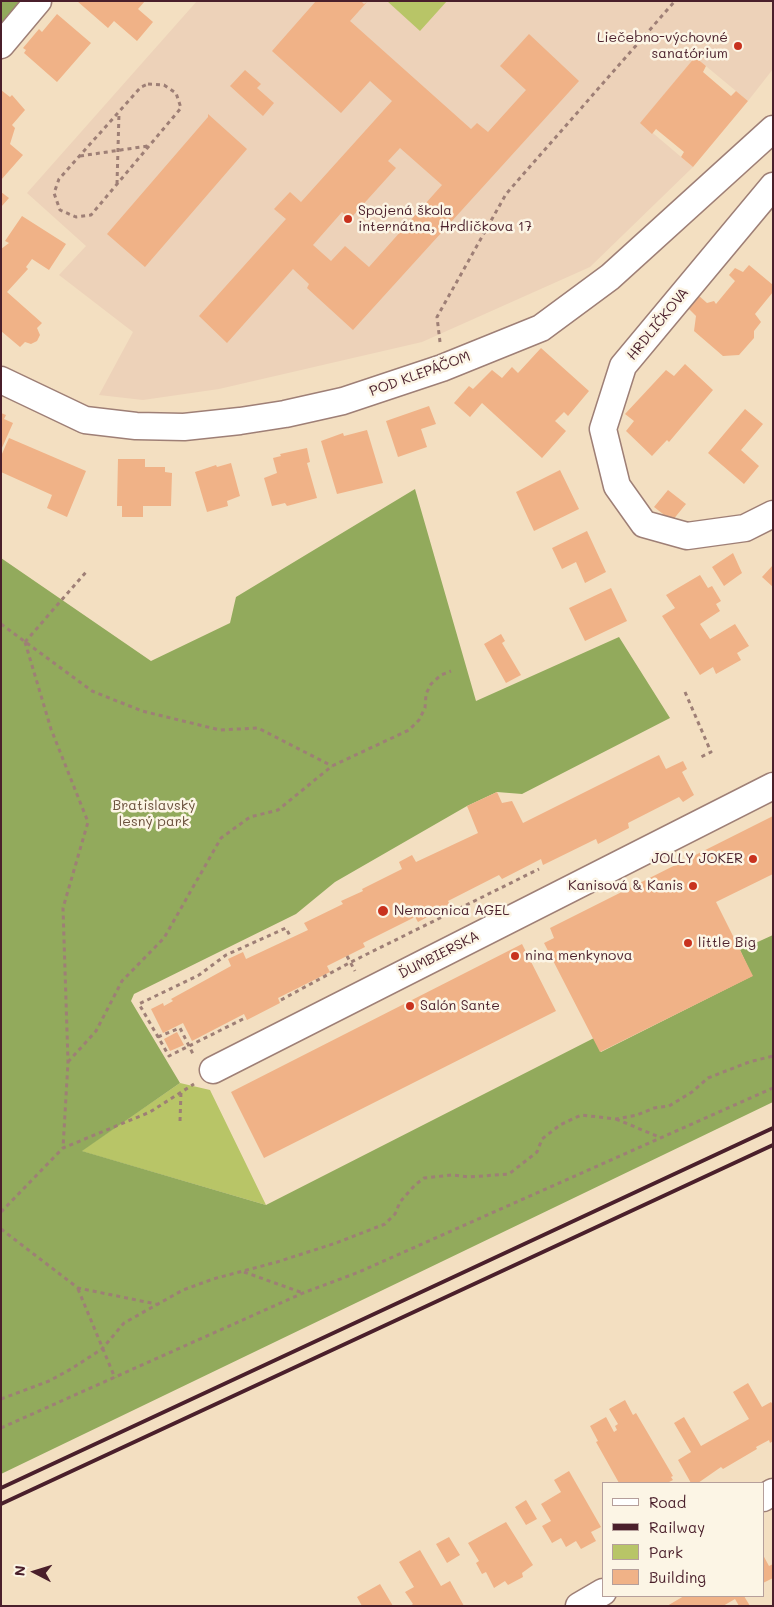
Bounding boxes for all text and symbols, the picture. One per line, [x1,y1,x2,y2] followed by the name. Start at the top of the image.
[597,30,728,62] place label: Liečebno-výchovné sanatórium
[732,40,744,52] marker: Liečebno-výchovné sanatórium
[358,203,532,236] place label: Spojená škola internátna, Hrdličkova 17
[342,213,354,225] marker: Spojená škola internátna, Hrdličkova 17
[624,284,692,364] street label: HRDLIČKOVA
[367,348,473,400] street label: POD KLEPÁČOM
[113,798,195,830] park label: Bratislavský lesný park
[652,851,743,867] place label: JOLLY JOKER
[747,853,759,865] marker: JOLLY JOKER
[568,878,683,894] place label: Kanisová & Kanis
[687,880,699,892] marker: Kanisová & Kanis
[394,903,510,919] place label: Nemocnica AGEL
[376,904,390,918] marker: Nemocnica AGEL
[396,928,482,982] street label: ĎUMBIERSKA
[698,935,756,951] place label: little Big
[682,937,694,949] marker: little Big
[525,948,633,964] place label: nina menkynova
[509,950,521,962] marker: nina menkynova
[420,998,500,1014] place label: Salón Sante
[404,1000,416,1012] marker: Salón Sante
[602,1482,764,1597] legend
[649,1492,686,1512] text: Road
[649,1517,705,1537] text: Railway
[649,1542,683,1562] text: Park
[10,1547,60,1597] north arrow
[10,1565,29,1577] text: N
[649,1567,706,1587] text: Building

